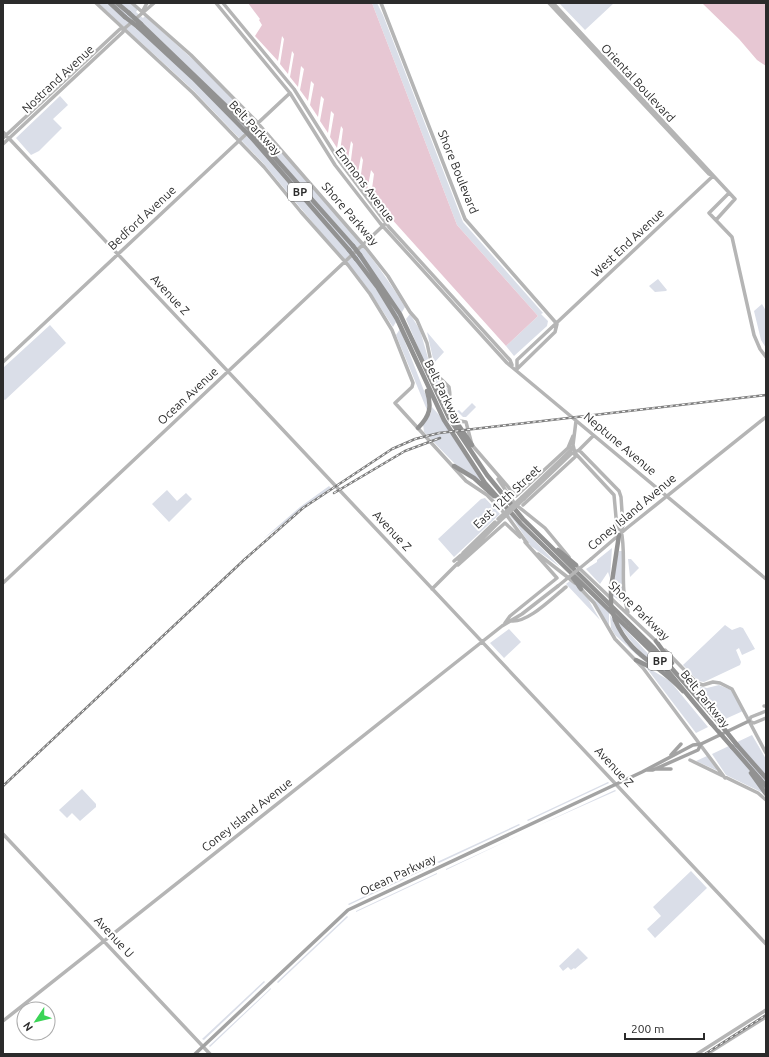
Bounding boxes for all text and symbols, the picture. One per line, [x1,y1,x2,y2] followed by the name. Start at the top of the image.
[599,41,678,124] street label: Oriental Boulevard
[19,42,96,115] street label: Nostrand Avenue
[227,98,284,158] street label: Belt Parkway
[436,128,481,215] street label: Shore Boulevard
[333,145,398,224] street label: Emmons Avenue
[319,180,381,248] street label: Shore Parkway
[105,183,178,252] street label: Bedford Avenue
[288,183,312,201] road number: BP
[589,206,666,279] street label: West End Avenue
[149,272,192,318] street label: Avenue Z
[422,357,465,426] street label: Belt Parkway
[155,364,221,427] street label: Ocean Avenue
[582,410,659,478] street label: Neptune Avenue
[470,462,543,531] street label: East 12th Street
[585,471,678,552] street label: Coney Island Avenue
[371,508,414,554] street label: Avenue Z
[606,578,672,643] street label: Shore Parkway
[648,652,672,670] road number: BP
[678,667,733,730] street label: Belt Parkway
[593,744,636,790] street label: Avenue Z
[199,775,294,854] street label: Coney Island Avenue
[358,851,438,898] street label: Ocean Parkway
[92,913,137,960] street label: Avenue U
[16,1001,56,1041] north arrow
[625,1015,704,1041] scale bar
[21,1020,35,1034] text: N
[631,1022,664,1035] text: 200 m

